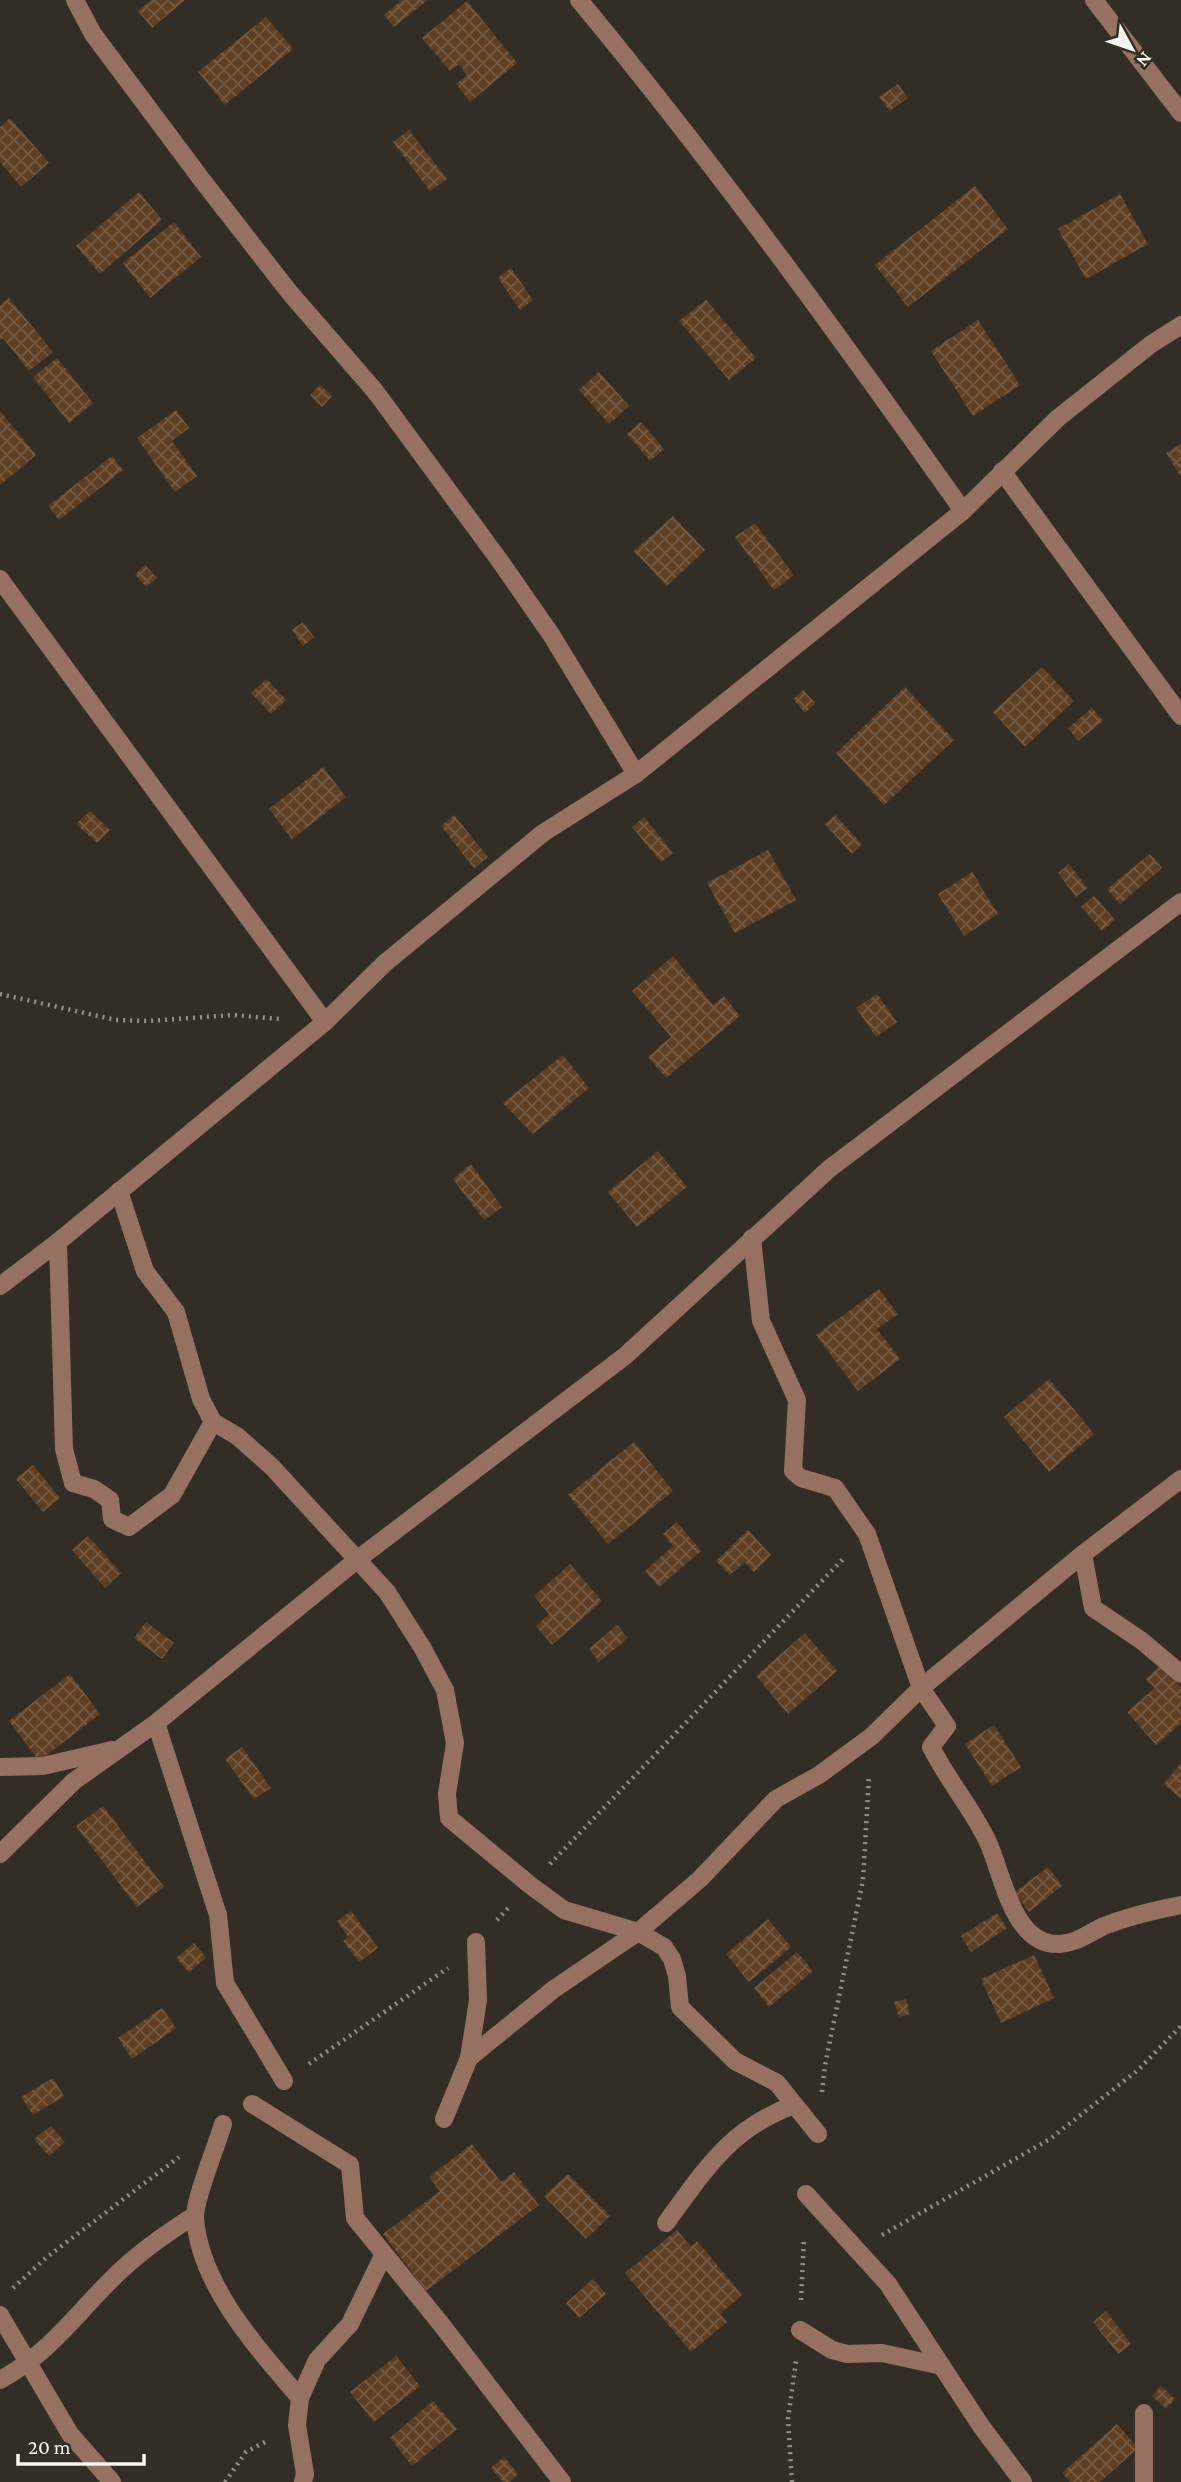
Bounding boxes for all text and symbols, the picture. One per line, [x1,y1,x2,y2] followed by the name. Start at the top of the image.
[1097,14,1167,84] north arrow
[1132,48,1157,71] text: N
[18,2422,144,2466] scale bar
[28,2435,71,2459] text: 20 m

